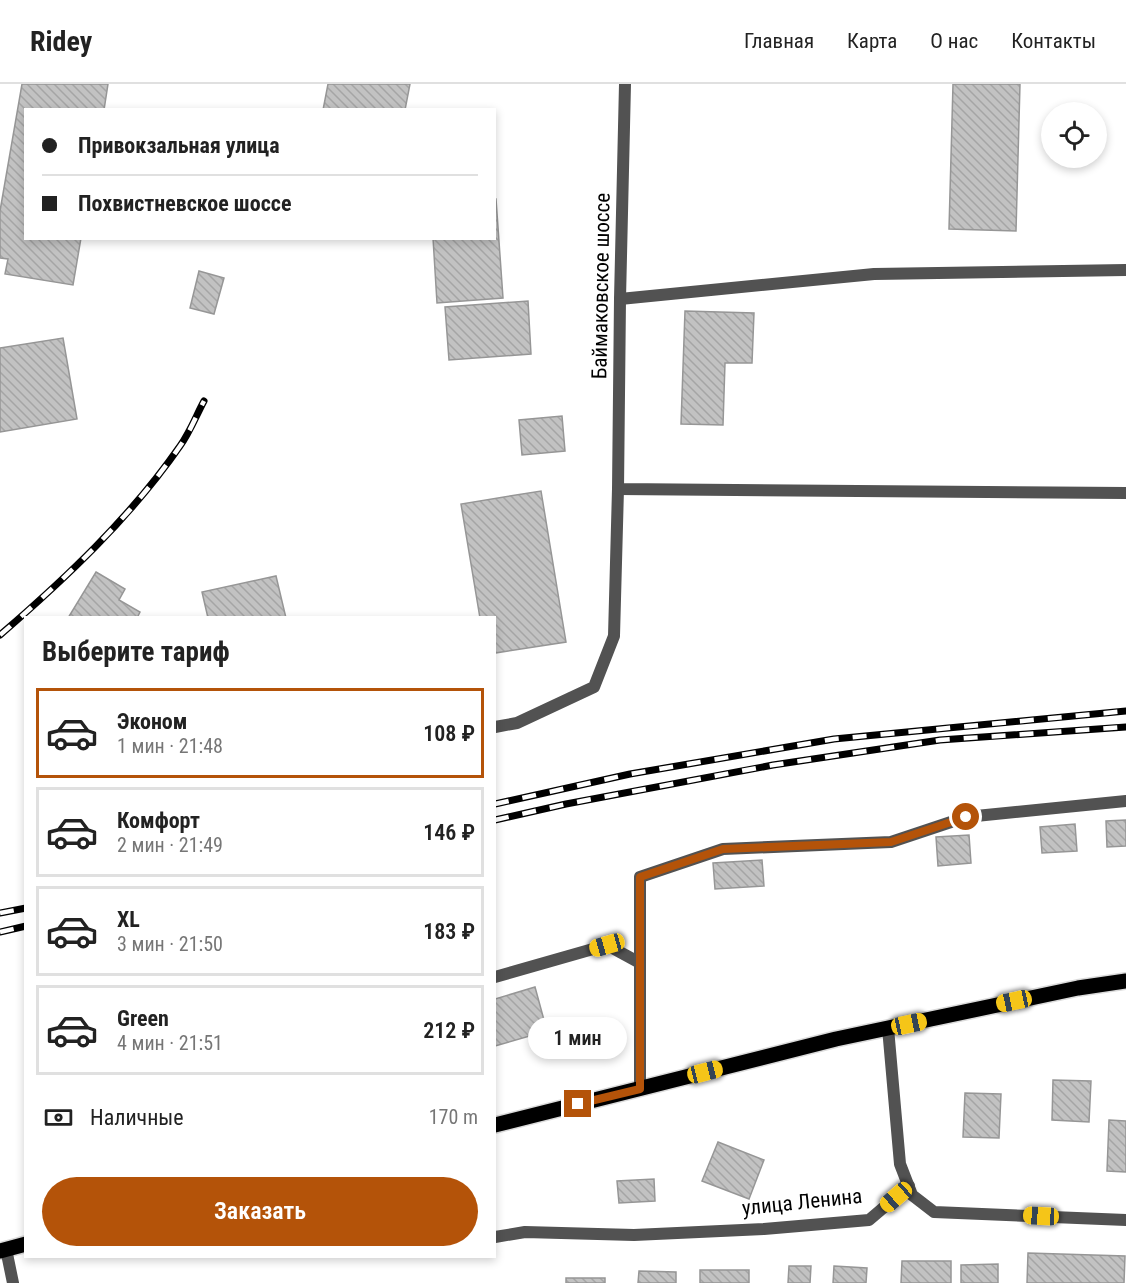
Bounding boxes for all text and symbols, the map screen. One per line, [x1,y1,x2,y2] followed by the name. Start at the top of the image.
[30,25,92,58] text: Ridey
[744,29,814,53] text: Главная
[847,29,897,53] text: Карта
[930,29,978,53] text: О нас
[1011,29,1096,53] text: Контакты
[1041,102,1107,168] map controls
[1041,102,1107,168] button: locate
[78,133,280,158] text: Привокзальная улица
[78,191,291,216] text: Похвистневское шоссе
[587,193,615,379] street label: Баймаковское шоссе
[42,636,230,668] text: Выберите тариф
[45,706,99,760] icon: car
[117,709,187,734] text: Эконом
[423,721,475,746] text: 108 ₽
[117,734,223,758] text: 1 мин · 21:48
[952,803,979,830] route start
[45,805,99,859] icon: car
[117,808,200,833] text: Комфорт
[423,820,475,845] text: 146 ₽
[117,833,223,857] text: 2 мин · 21:49
[45,904,99,958] icon: car
[117,907,140,932] text: XL
[423,919,475,944] text: 183 ₽
[587,931,627,959] car
[117,932,223,956] text: 3 мин · 21:50
[995,988,1033,1014] car
[45,1003,99,1057] icon: car
[117,1006,169,1031] text: Green
[890,1011,928,1037] car
[528,1017,628,1059] callout: 1 мин
[423,1018,475,1043] text: 212 ₽
[554,1026,601,1050] text: 1 мин
[117,1031,223,1055] text: 4 мин · 21:51
[685,1059,725,1085] car
[564,1090,591,1117] route end
[42,1101,75,1134] icon: cash
[90,1105,184,1130] text: Наличные
[429,1105,478,1129] text: 170 m
[42,1177,478,1246] button: Заказать
[877,1178,915,1216] car
[741,1184,863,1220] street label: улица Ленина
[1023,1206,1059,1226] car

